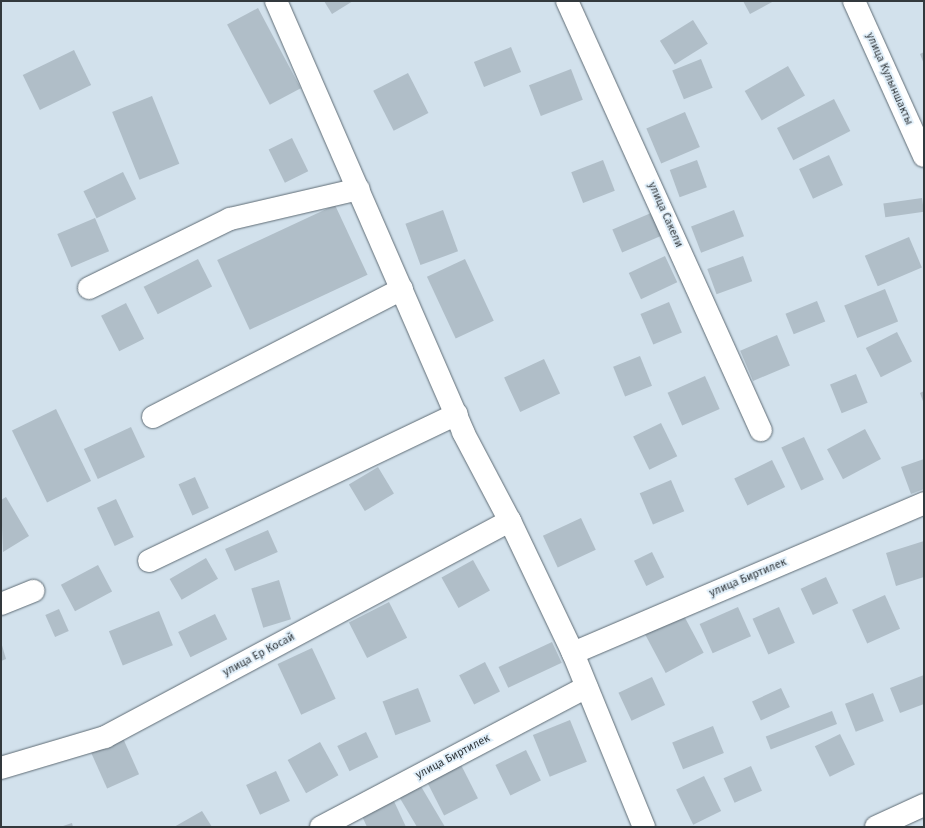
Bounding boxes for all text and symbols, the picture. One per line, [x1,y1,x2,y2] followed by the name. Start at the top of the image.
[863,31,915,127] street label: улица Кулыншакты
[645,180,685,250] street label: улица Сакели
[708,556,788,600] street label: улица Биртилек
[221,631,297,679] street label: улица Ер Косай
[414,732,492,782] street label: улица Биртилек

